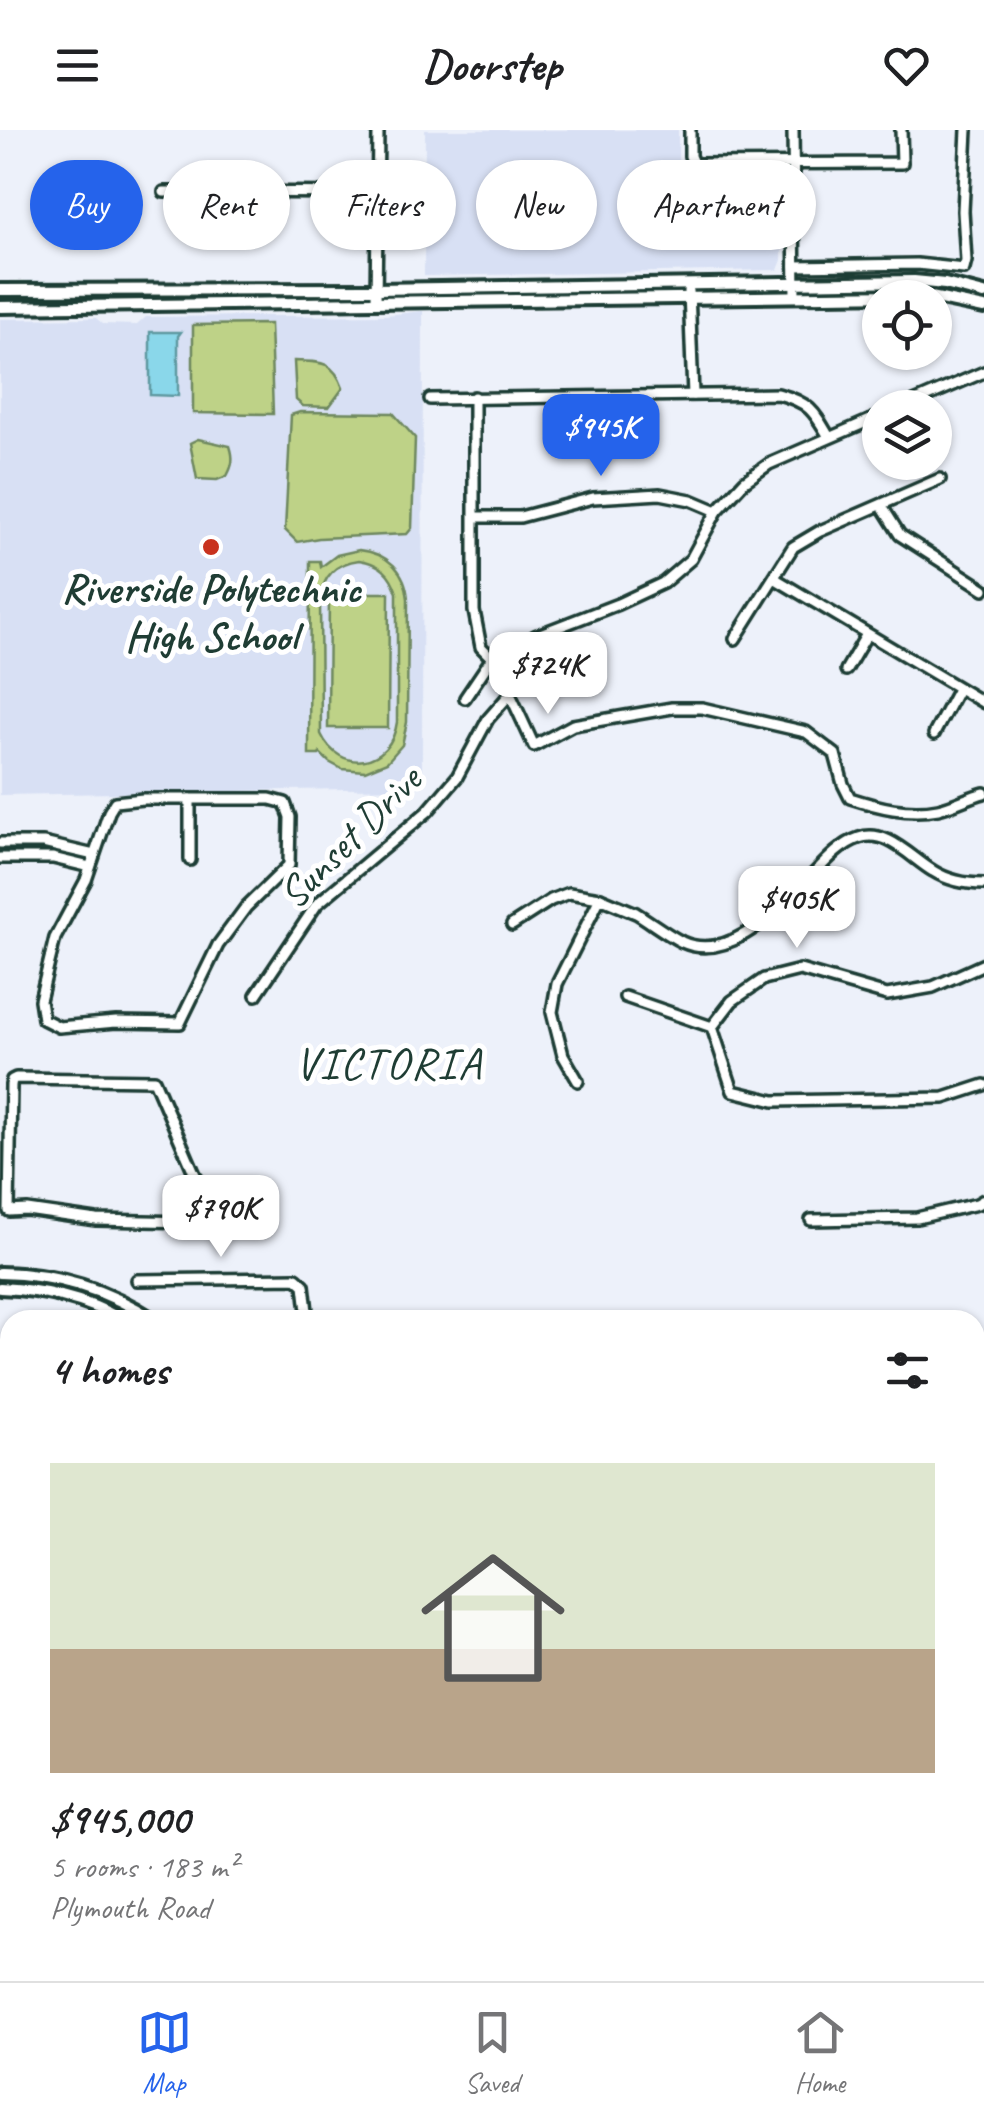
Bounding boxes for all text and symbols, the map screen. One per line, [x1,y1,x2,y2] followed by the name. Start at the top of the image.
[423,37,561,94] text: Doorstep
[50,38,105,93] icon: menu
[879,38,934,93] icon: heart
[30,160,143,250] chip: Buy
[163,160,290,250] chip: Rent
[310,160,456,250] chip: Filters
[476,160,597,250] chip: New
[617,160,816,250] chip: Apartment
[862,280,952,480] map controls
[862,280,952,370] button: locate
[862,390,952,480] button: layers
[531,394,671,479] pin: $945K
[565,406,637,447] text: $945K
[200,536,222,558] marker: Riverside Polytechnic High School
[61,562,362,663] place label: Riverside Polytechnic High School
[478,632,618,717] pin: $724K
[511,644,585,685] text: $724K
[267,752,435,920] street label: Sunset Drive
[727,866,867,951] pin: $405K
[760,878,834,919] text: $405K
[295,1035,483,1092] district label: VICTORIA
[151,1175,291,1260] pin: $790K
[184,1187,258,1228] text: $790K
[880,1343,935,1398] icon: filters
[50,1344,169,1397] text: 4 homes
[403,1528,583,1708] icon: home
[50,1793,189,1846] text: $945,000
[50,1846,237,1887] text: 5 rooms · 183 m²
[50,1887,210,1928] text: Plymouth Road
[137,2005,192,2100] tab: Map
[465,2005,520,2100] tab: Saved
[793,2005,848,2100] tab: Home

